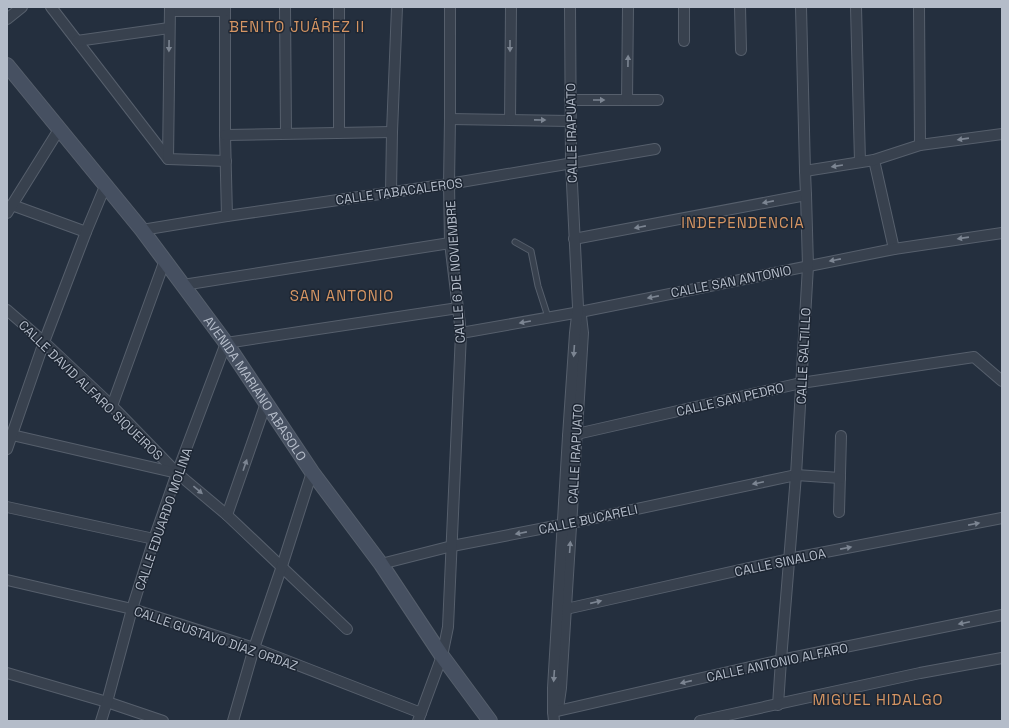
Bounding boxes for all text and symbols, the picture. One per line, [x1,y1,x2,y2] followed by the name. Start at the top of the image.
[229,17,365,36] district label: BENITO JUÁREZ II
[166,40,172,53] one-way arrow
[507,40,513,53] one-way arrow
[625,54,631,67] one-way arrow
[562,83,581,183] street label: CALLE IRAPUATO
[593,97,606,103] one-way arrow
[534,117,547,123] one-way arrow
[957,136,969,142] one-way arrow
[830,163,843,169] one-way arrow
[334,174,464,209] street label: CALLE TABACALEROS
[442,200,469,344] street label: CALLE 6 DE NOVIEMBRE
[762,200,774,206] one-way arrow
[681,213,805,232] district label: INDEPENDENCIA
[634,224,647,230] one-way arrow
[957,235,969,241] one-way arrow
[829,258,841,264] one-way arrow
[669,261,793,302] street label: CALLE SAN ANTONIO
[290,286,394,305] district label: SAN ANTONIO
[647,294,659,300] one-way arrow
[792,307,815,405] street label: CALLE SALTILLO
[200,313,310,464] street label: AVENIDA MARIANO ABASOLO
[15,317,166,464] street label: CALLE DAVID ALFARO SIQUEIROS
[519,319,531,325] one-way arrow
[570,345,577,357] one-way arrow
[675,379,786,420] street label: CALLE SAN PEDRO
[564,403,587,505] street label: CALLE IRAPUATO
[131,446,196,593] street label: CALLE EDUARDO MOLINA
[242,459,248,471] one-way arrow
[751,481,764,487] one-way arrow
[193,486,203,495] one-way arrow
[537,501,639,538] street label: CALLE BUCARELI
[968,520,980,526] one-way arrow
[515,530,527,536] one-way arrow
[566,541,573,553] one-way arrow
[733,545,827,580] street label: CALLE SINALOA
[840,545,853,551] one-way arrow
[590,599,602,605] one-way arrow
[132,602,300,675] street label: CALLE GUSTAVO DÍAZ ORDAZ
[958,620,970,626] one-way arrow
[705,639,849,686] street label: CALLE ANTONIO ALFARO
[550,670,557,682] one-way arrow
[680,679,692,685] one-way arrow
[812,690,944,709] district label: MIGUEL HIDALGO

